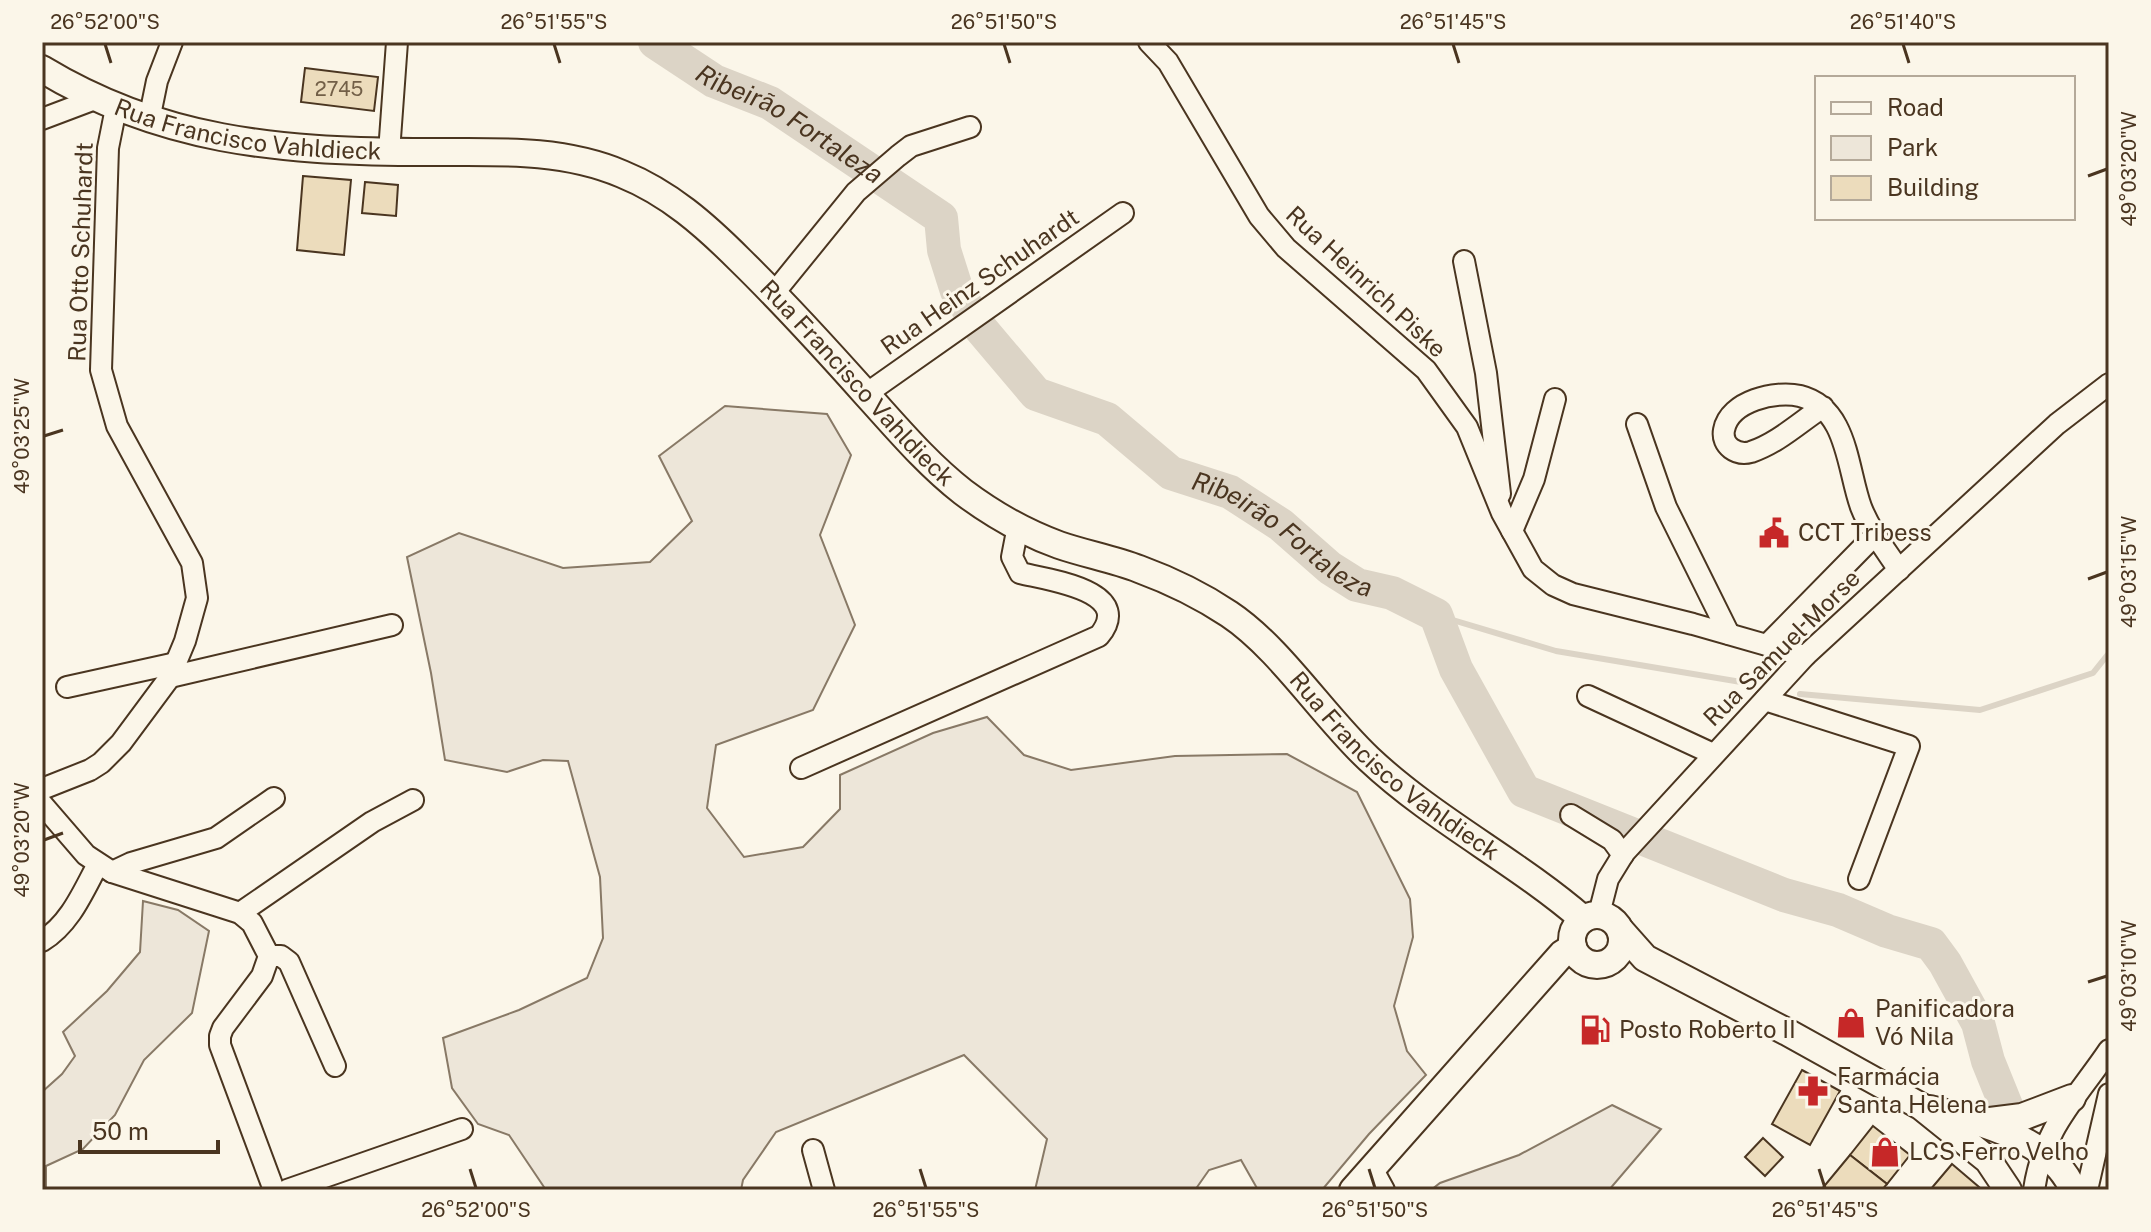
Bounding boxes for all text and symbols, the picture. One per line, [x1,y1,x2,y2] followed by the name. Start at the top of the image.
[50,10,160,34] text: 26°52'00"S
[500,10,608,34] text: 26°51'55"S
[951,10,1057,34] text: 26°51'50"S
[1400,10,1506,34] text: 26°51'45"S
[1850,10,1956,34] text: 26°51'40"S
[690,57,889,190] water label: Ribeirão Fortaleza
[1815,76,2075,220] legend
[315,77,363,101] house number: 2745
[111,92,382,165] street label: Rua Francisco Vahldieck
[1887,93,1944,121] text: Road
[2117,111,2141,227] text: 49°03'20"W
[1887,133,1938,161] text: Park
[62,142,98,362] street label: Rua Otto Schuhardt
[1887,173,1979,201] text: Building
[1281,200,1453,363] street label: Rua Heinrich Piske
[875,202,1084,360] street label: Rua Heinz Schuhardt
[755,274,960,491] street label: Rua Francisco Vahldieck
[10,378,34,494] text: 49°03'25"W
[1188,465,1375,603] water label: Ribeirão Fortaleza
[1757,516,1791,550] public building icon: CCT Tribess
[2117,516,2141,628] text: 49°03'15"W
[1798,518,1932,546] place label: CCT Tribess
[1697,563,1865,731] street label: Rua Samuel Morse
[1284,666,1505,865] street label: Rua Francisco Vahldieck
[10,782,34,898] text: 49°03'20"W
[2117,920,2141,1032] text: 49°03'10"W
[1875,994,2015,1050] place label: Panificadora Vó Nila
[1834,1006,1868,1040] shop icon: Panificadora Vó Nila
[1578,1013,1612,1047] fuel station icon: Posto Roberto II
[1619,1015,1796,1043] place label: Posto Roberto II
[1837,1062,1987,1118] place label: Farmácia Santa Helena
[1796,1074,1830,1108] pharmacy icon: Farmácia Santa Helena
[80,1104,218,1154] scale bar
[92,1117,149,1145] text: 50 m
[1868,1135,1902,1169] shop icon: LCS Ferro Velho
[1909,1137,2089,1165] place label: LCS Ferro Velho
[421,1198,531,1222] text: 26°52'00"S
[872,1198,980,1222] text: 26°51'55"S
[1322,1198,1428,1222] text: 26°51'50"S
[1772,1198,1878,1222] text: 26°51'45"S

